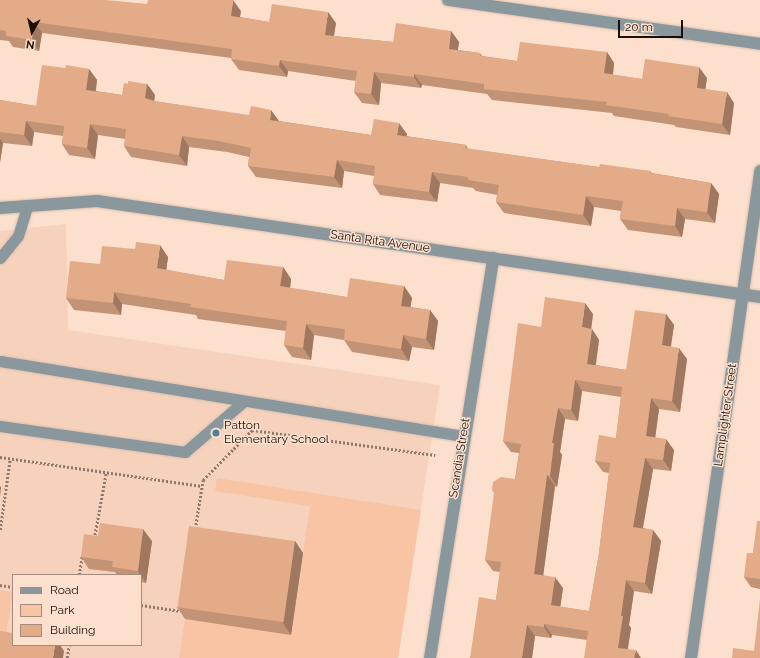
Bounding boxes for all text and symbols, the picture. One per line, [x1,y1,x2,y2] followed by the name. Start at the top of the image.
[12,12,52,52] north arrow
[620,12,685,38] scale bar
[625,20,653,34] text: 20 m
[25,37,35,51] text: N
[329,228,431,256] street label: Santa Rita Avenue
[712,363,740,467] street label: Lamplighter Street
[447,417,473,499] street label: Scandia Street
[224,419,329,447] place label: Patton Elementary School
[211,428,221,438] marker: Patton Elementary School
[12,574,142,646] legend
[50,583,79,597] text: Road
[50,603,75,617] text: Park
[50,623,96,637] text: Building

